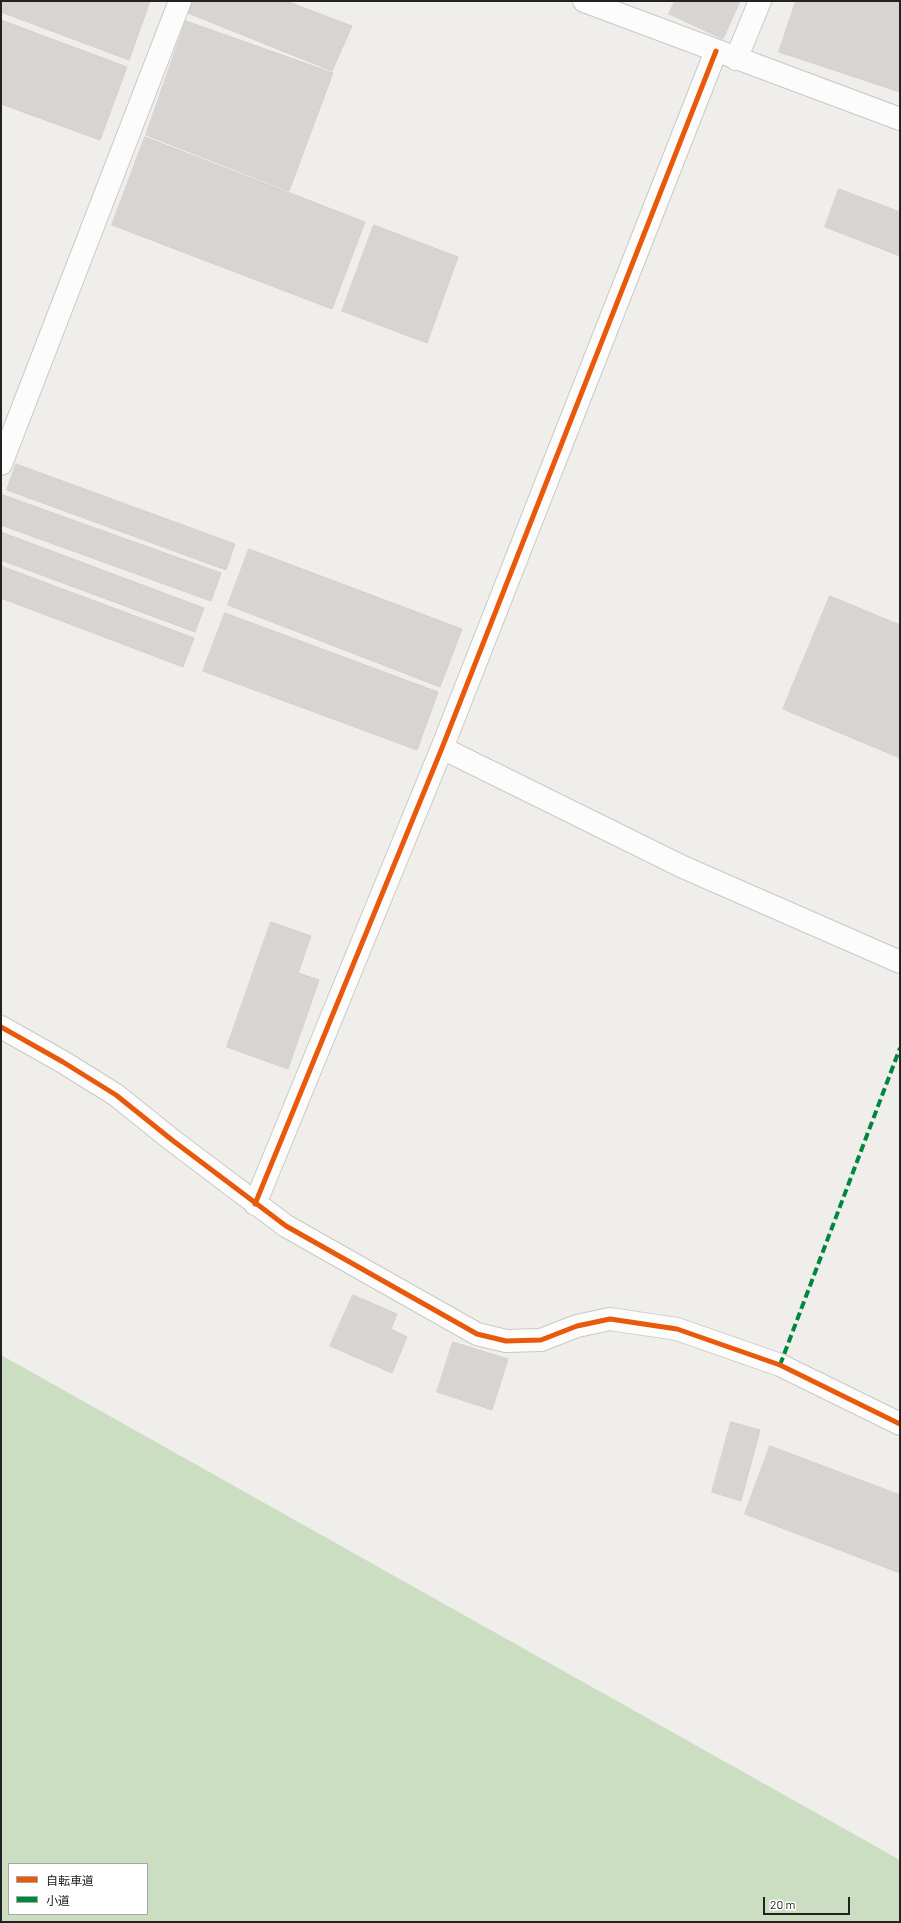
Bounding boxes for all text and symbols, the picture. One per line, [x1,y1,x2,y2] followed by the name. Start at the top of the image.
[8,1863,148,1915] legend
[46,1873,94,1887] text: 自転車道
[765,1889,852,1915] scale bar
[46,1893,70,1907] text: 小道
[770,1897,796,1911] text: 20 m

